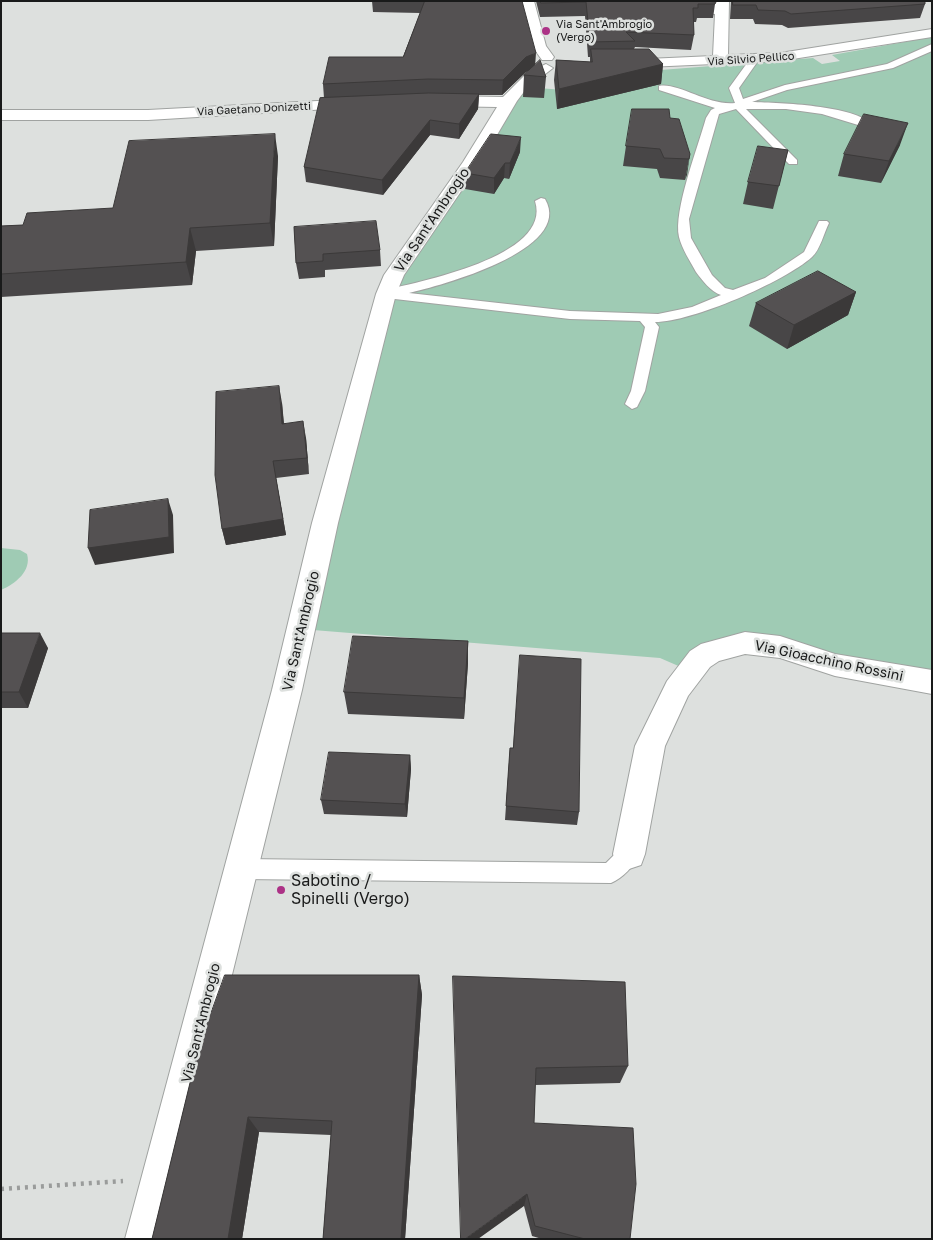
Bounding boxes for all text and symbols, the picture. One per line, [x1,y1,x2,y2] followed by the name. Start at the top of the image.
[556,18,652,44] place label: Via Sant'Ambrogio (Vergo)
[540,25,552,37] marker: Via Sant'Ambrogio (Vergo)
[707,49,795,69] street label: Via Silvio Pellico
[197,99,311,119] street label: Via Gaetano Donizetti
[391,165,473,275] street label: Via Sant'Ambrogio
[279,569,323,693] street label: Via Sant'Ambrogio
[753,637,905,685] street label: Via Gioacchino Rossini
[291,871,410,909] place label: Sabotino / Spinelli (Vergo)
[275,884,287,896] marker: Sabotino / Spinelli (Vergo)
[178,962,224,1084] street label: Via Sant'Ambrogio

